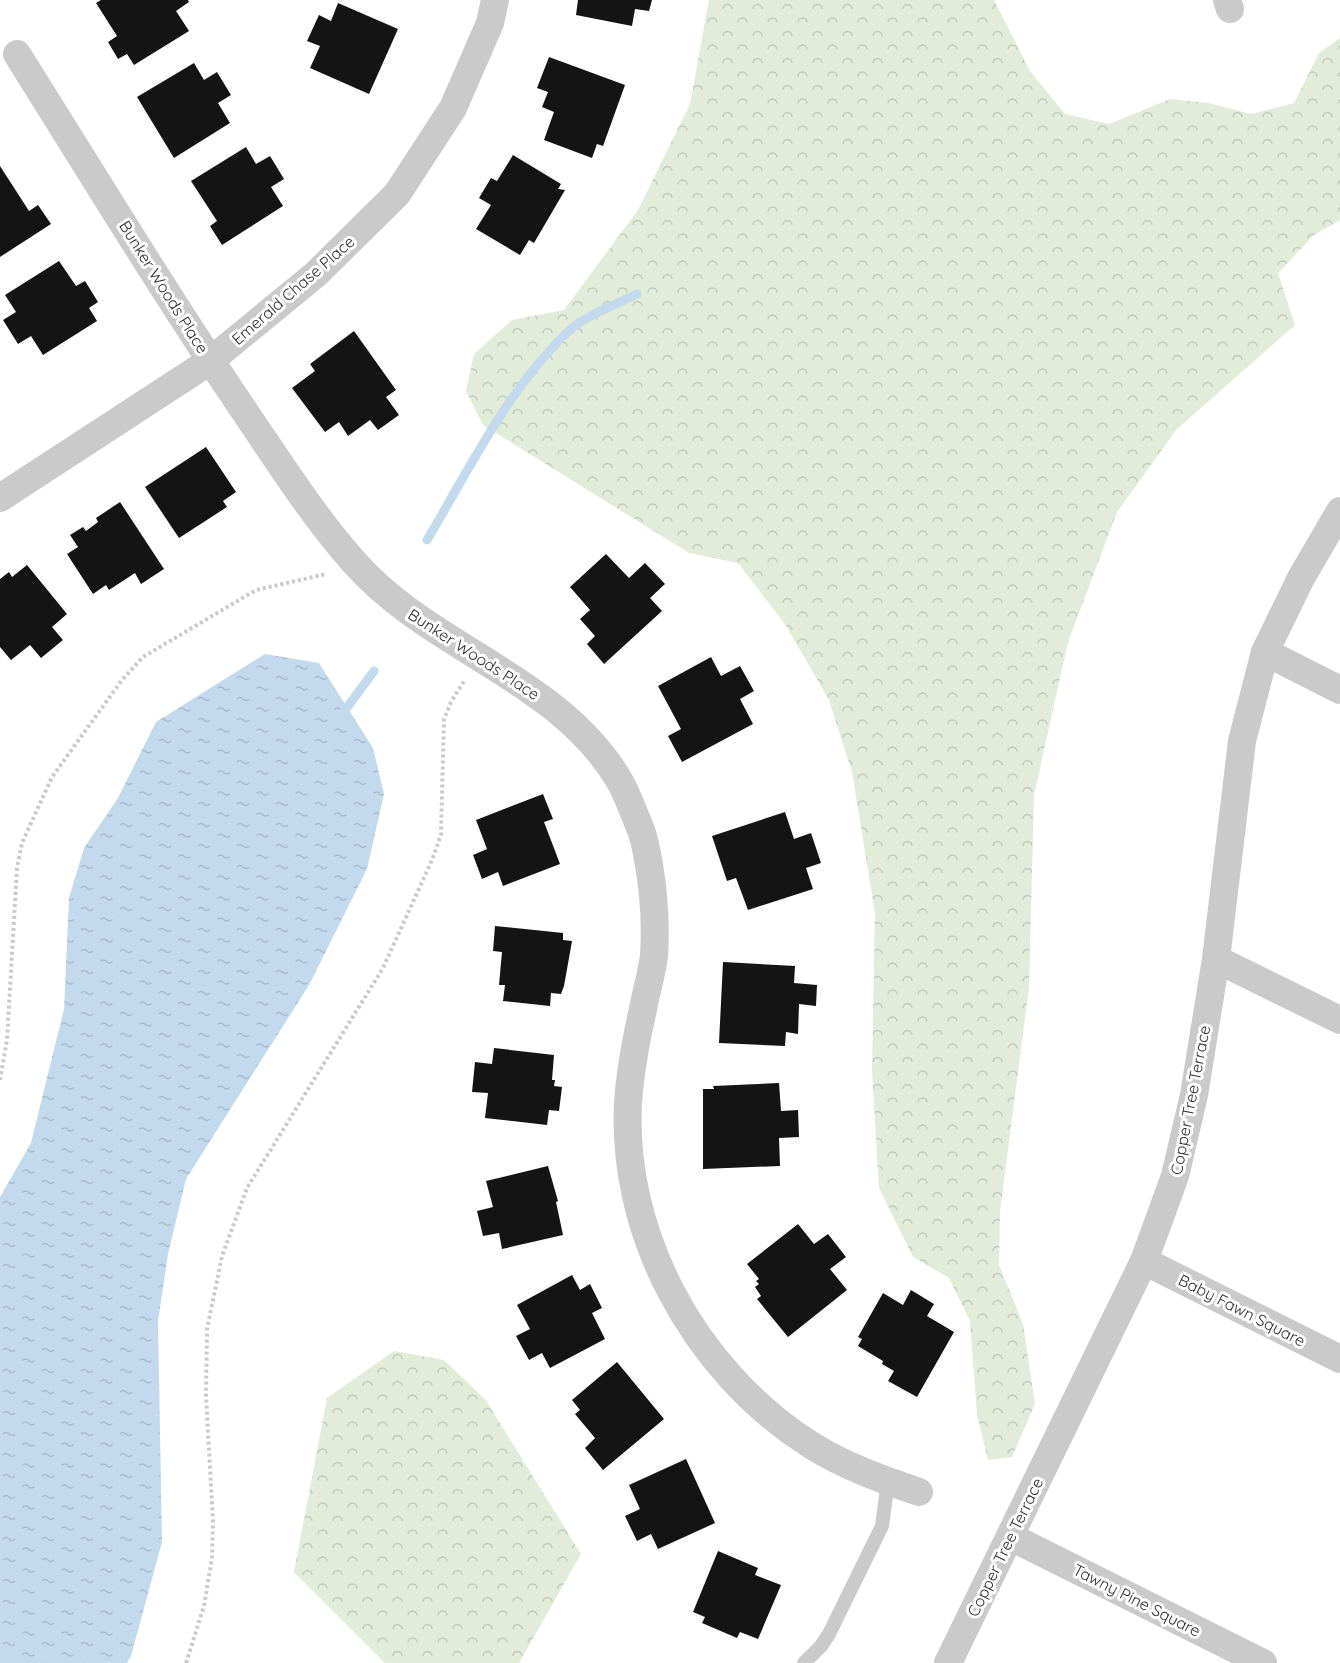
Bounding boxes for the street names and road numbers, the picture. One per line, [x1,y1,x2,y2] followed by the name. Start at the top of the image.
[115,217,213,357] street label: Bunker Woods Place
[227,231,359,349] street label: Emerald Chase Place
[404,604,544,704] street label: Bunker Woods Place
[1166,1024,1214,1176] street label: Copper Tree Terrace
[1175,1269,1309,1351] street label: Baby Fawn Square
[963,1474,1047,1620] street label: Copper Tree Terrace
[1070,1559,1204,1641] street label: Tawny Pine Square

